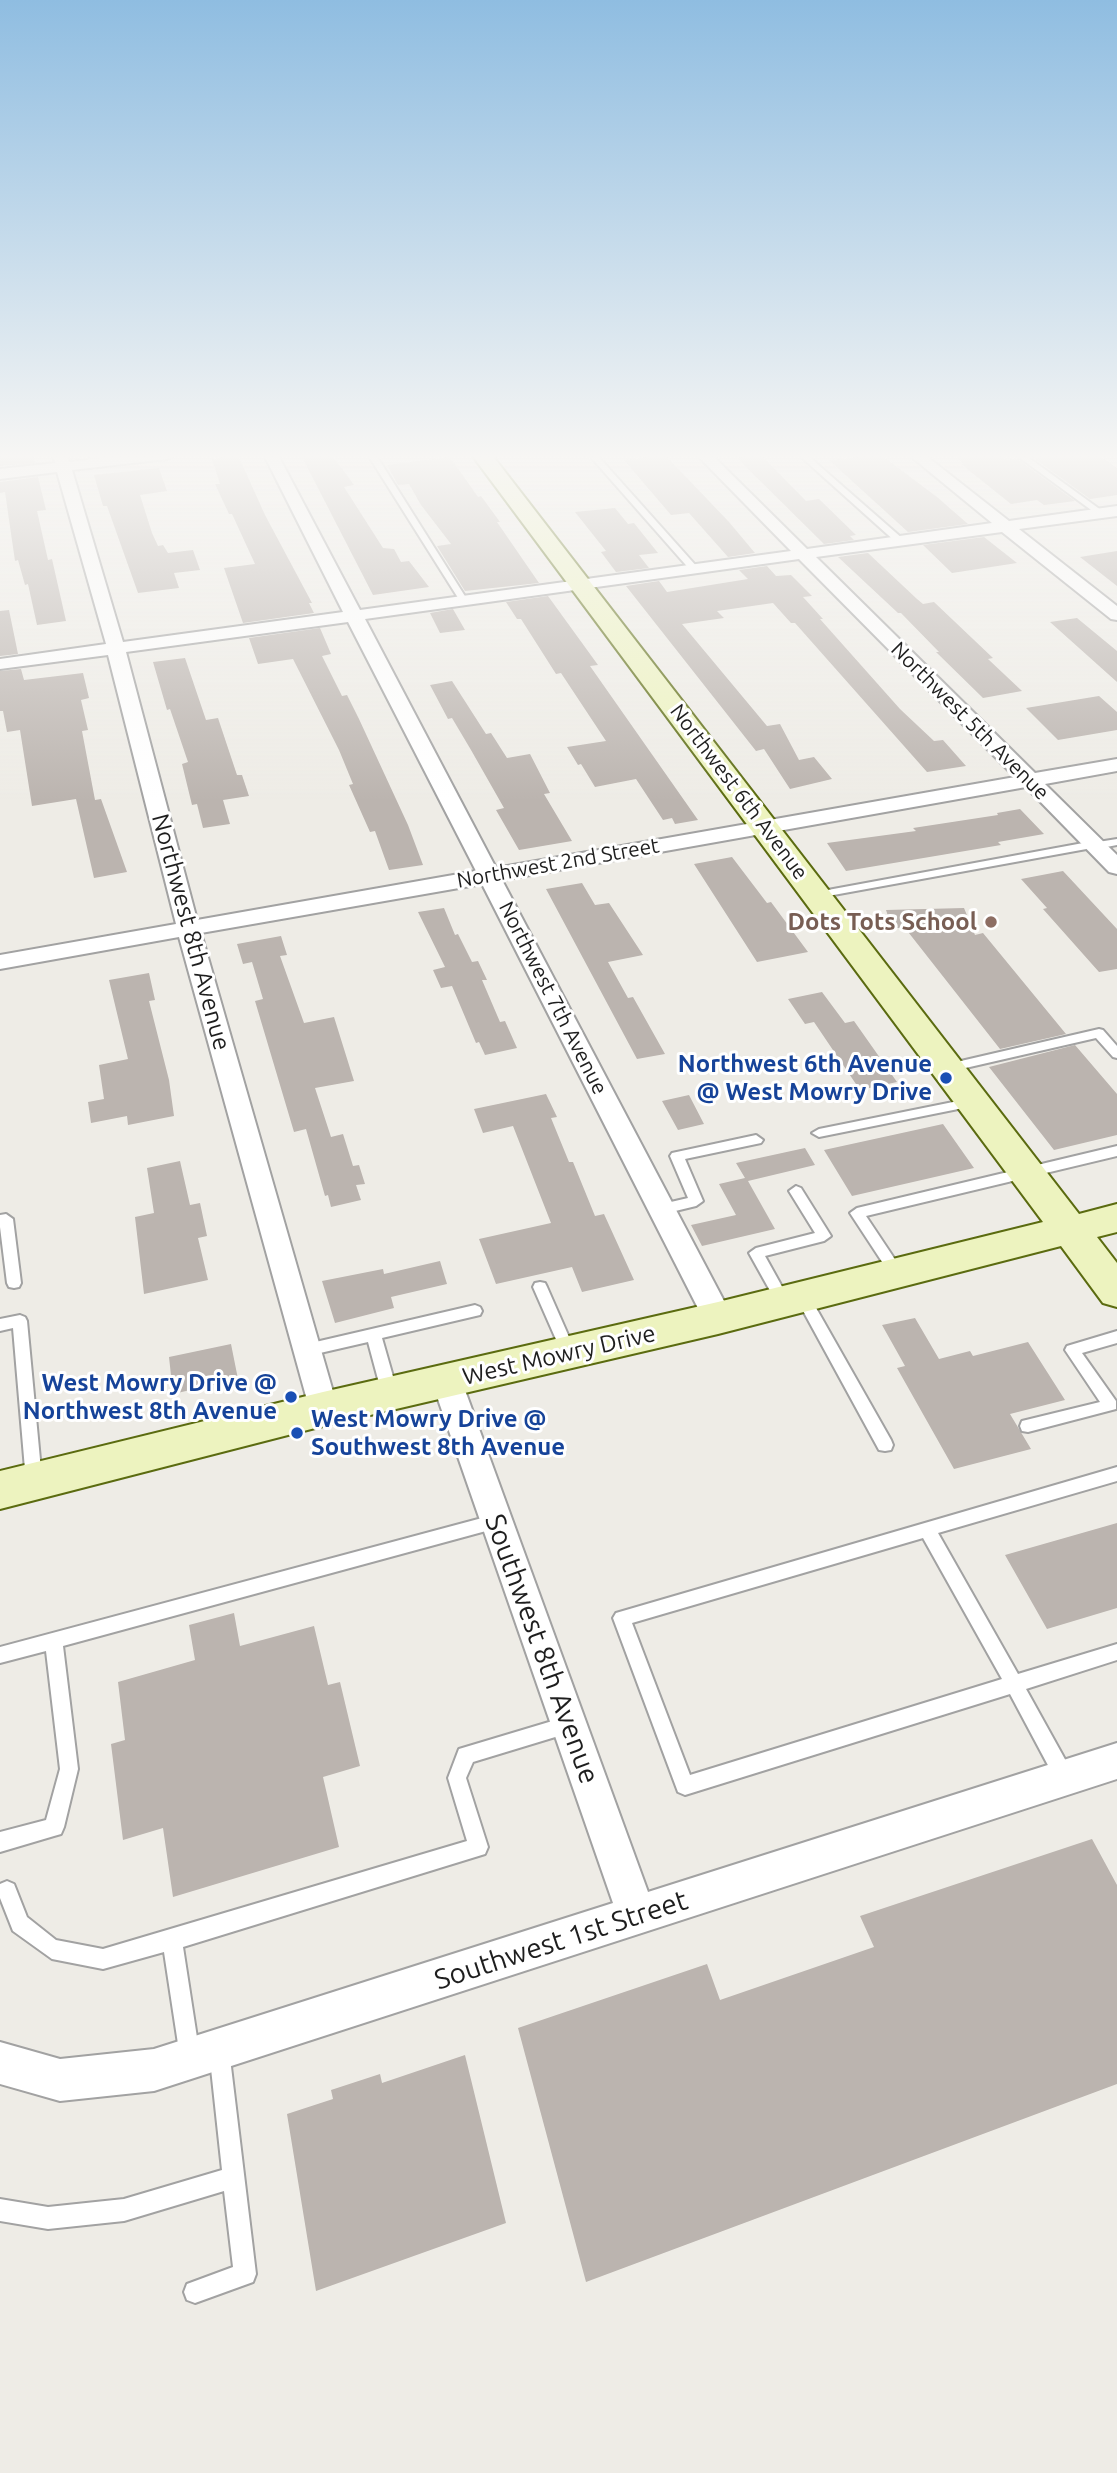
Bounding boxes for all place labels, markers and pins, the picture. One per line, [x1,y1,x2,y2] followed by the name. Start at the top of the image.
[788,908,977,936] place label: Dots Tots School
[983,914,999,930] marker: Dots Tots School
[678,1050,932,1106] place label: Northwest 6th Avenue @ West Mowry Drive
[938,1070,954,1086] marker: Northwest 6th Avenue @ West Mowry Drive
[23,1369,277,1425] place label: West Mowry Drive @ Northwest 8th Avenue
[283,1389,299,1405] marker: West Mowry Drive @ Northwest 8th Avenue
[311,1405,565,1461] place label: West Mowry Drive @ Southwest 8th Avenue
[289,1425,305,1441] marker: West Mowry Drive @ Southwest 8th Avenue

